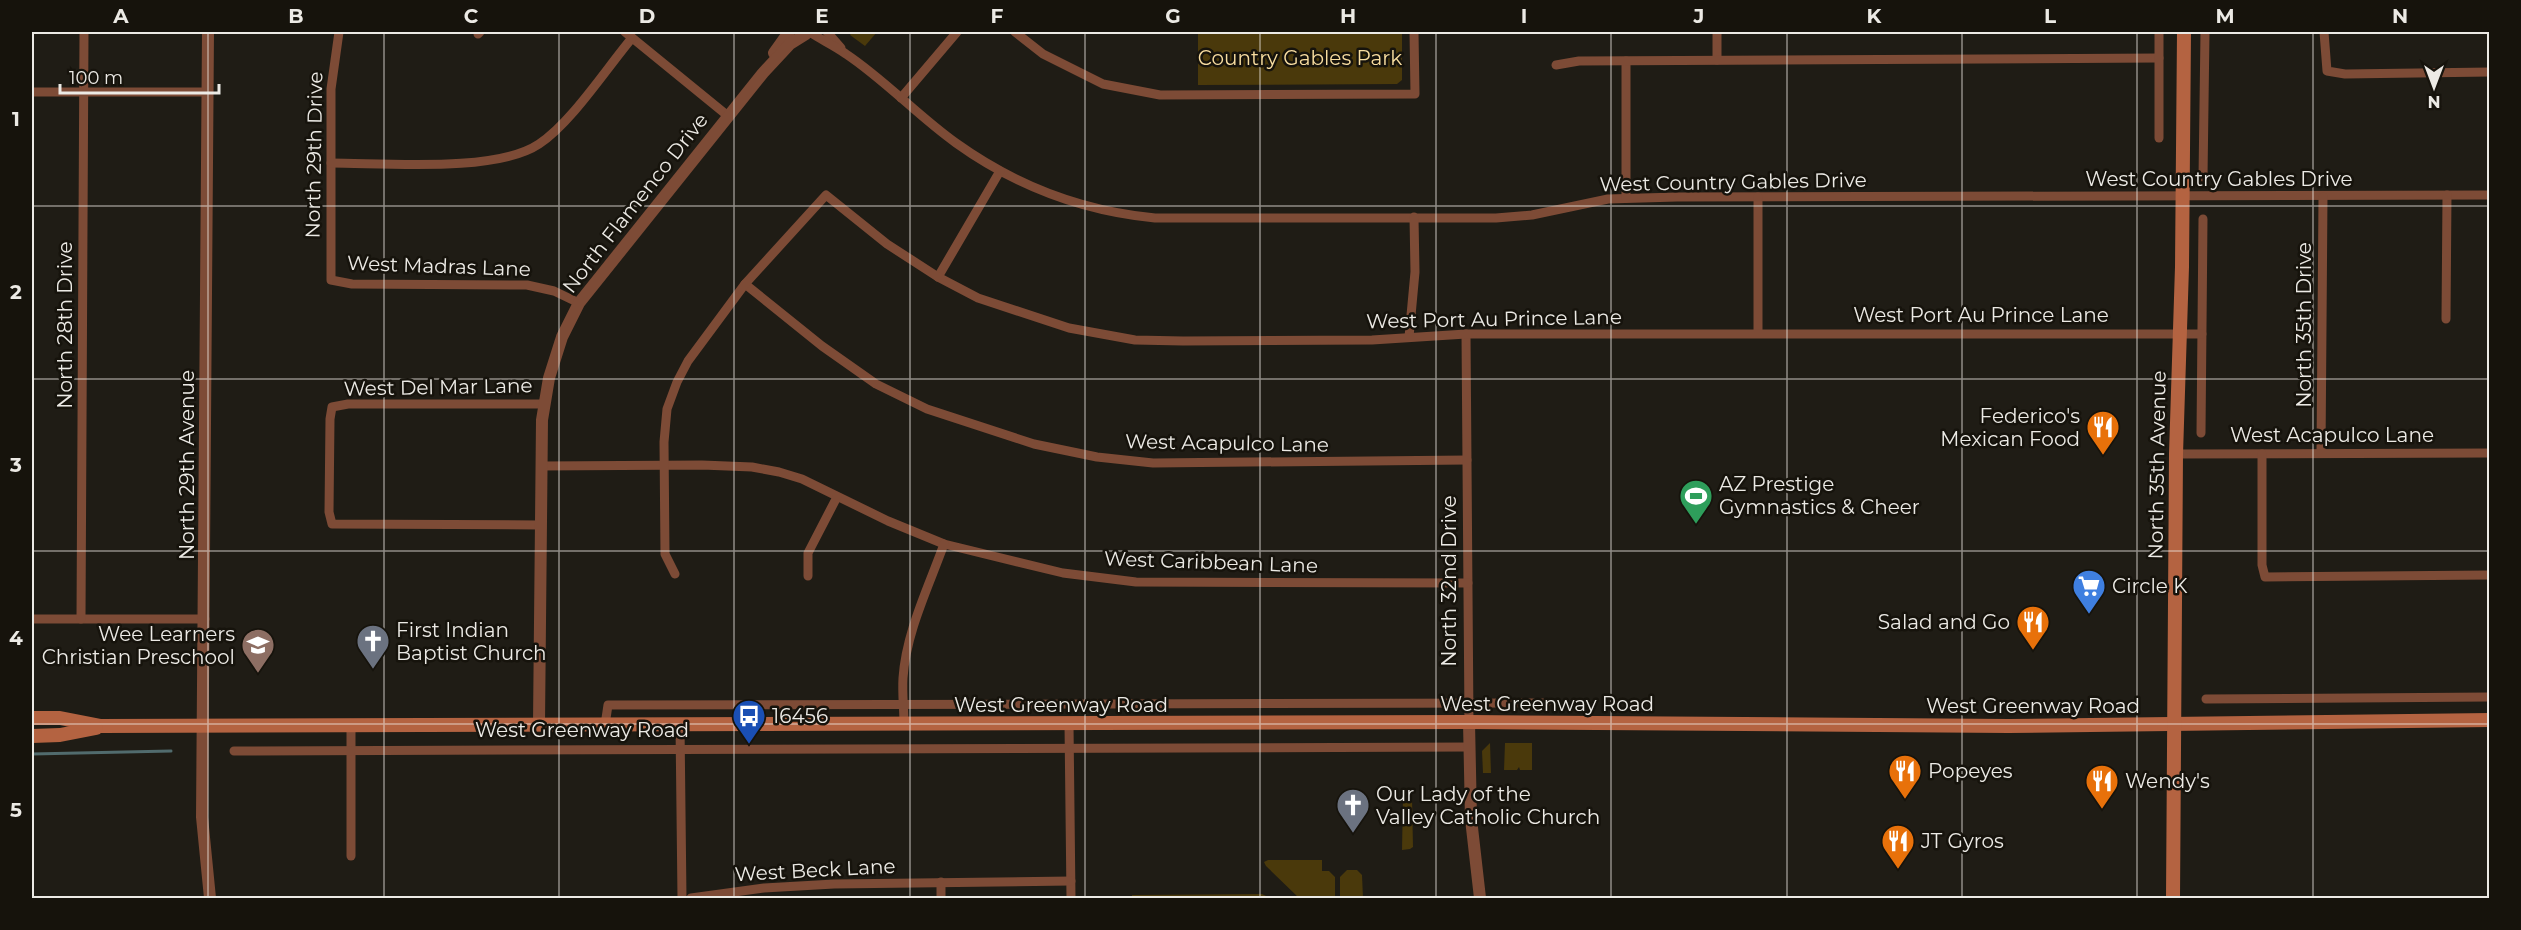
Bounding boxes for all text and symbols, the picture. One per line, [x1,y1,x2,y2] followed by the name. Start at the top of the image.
[112,4,129,28] text: A
[288,4,304,28] text: B
[464,4,479,28] text: C
[639,4,655,28] text: D
[815,4,829,28] text: E
[991,4,1004,28] text: F
[1165,4,1181,28] text: G
[1340,4,1356,28] text: H
[1521,4,1527,28] text: I
[1693,4,1704,28] text: J
[1867,4,1883,28] text: K
[2044,4,2056,28] text: L
[2215,4,2235,28] text: M
[2392,4,2408,28] text: N
[1198,46,1402,70] park label: Country Gables Park
[60,57,219,95] scale bar
[2404,57,2464,117] north arrow
[69,67,123,89] text: 100 m
[301,71,327,239] street label: North 29th Drive
[2428,92,2440,111] text: N
[12,107,20,131] text: 1
[557,108,713,298] street label: North Flamenco Drive
[2085,167,2353,191] street label: West Country Gables Drive
[1599,168,1867,196] street label: West Country Gables Drive
[53,241,77,409] street label: North 28th Drive
[2292,242,2316,408] street label: North 35th Drive
[347,251,531,281] street label: West Madras Lane
[10,280,22,304] text: 2
[1853,303,2109,327] street label: West Port Au Prince Lane
[1366,305,1622,333] street label: West Port Au Prince Lane
[175,370,199,560] street label: North 29th Avenue
[2143,370,2171,560] street label: North 35th Avenue
[343,373,533,401] street label: West Del Mar Lane
[1940,404,2080,451] place label: Federico's Mexican Food
[2085,409,2121,456] restaurant icon: Federico's Mexican Food
[2230,423,2434,447] street label: West Acapulco Lane
[1125,429,1329,457] street label: West Acapulco Lane
[9,453,22,477] text: 3
[1719,472,1920,519] place label: AZ Prestige Gymnastics & Cheer
[1678,478,1714,525] sports icon: AZ Prestige Gymnastics & Cheer
[1437,495,1461,667] street label: North 32nd Drive
[1104,546,1318,578] street label: West Caribbean Lane
[2071,568,2107,615] supermarket icon: Circle K
[2112,574,2188,598] place label: Circle K
[2015,604,2051,651] restaurant icon: Salad and Go
[1878,610,2010,634] place label: Salad and Go
[396,618,547,665] place label: First Indian Baptist Church
[42,622,235,669] place label: Wee Learners Christian Preschool
[355,623,391,670] church icon: First Indian Baptist Church
[9,626,23,650] text: 4
[240,627,276,674] school or university icon: Wee Learners Christian Preschool
[1440,692,1654,716] street label: West Greenway Road
[954,693,1168,717] street label: West Greenway Road
[1926,694,2140,718] street label: West Greenway Road
[731,698,767,745] bus stop icon: 16456
[772,704,828,728] place label: 16456
[475,718,689,742] street label: West Greenway Road
[1887,753,1923,800] restaurant icon: Popeyes
[1928,759,2013,783] place label: Popeyes
[2084,763,2120,810] restaurant icon: Wendy's
[2125,769,2210,793] place label: Wendy's
[1376,782,1600,829] place label: Our Lady of the Valley Catholic Church
[1335,787,1371,834] church icon: Our Lady of the Valley Catholic Church
[10,798,22,822] text: 5
[1880,823,1916,870] restaurant icon: JT Gyros
[1920,829,2004,853] place label: JT Gyros
[734,854,896,886] street label: West Beck Lane

